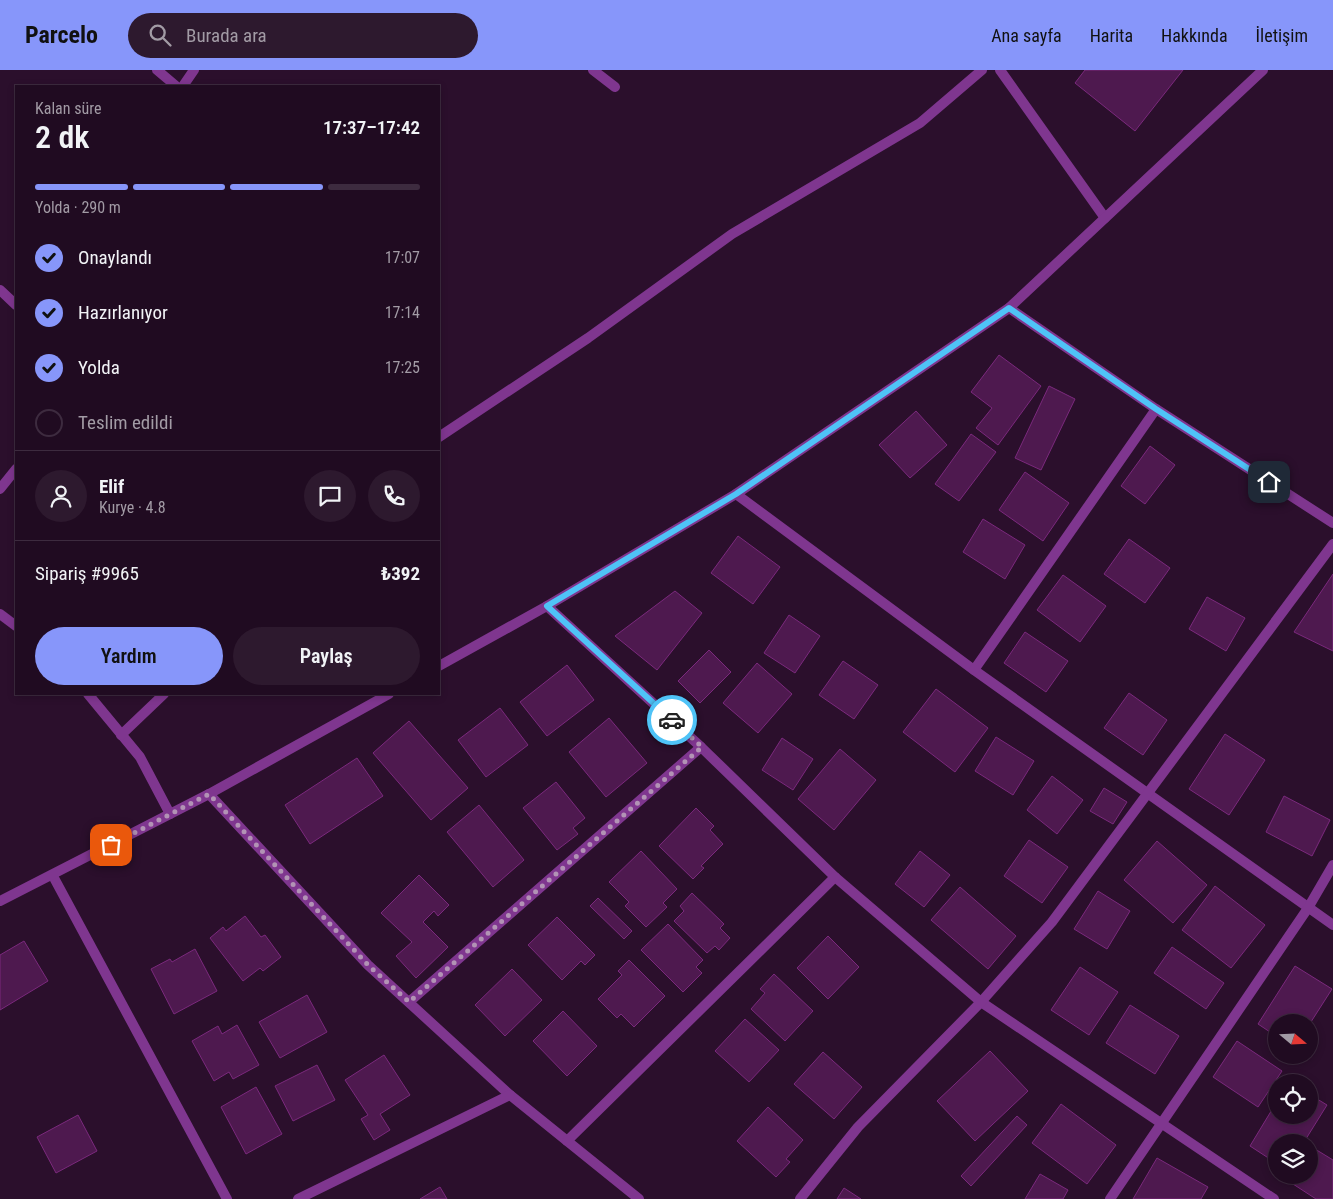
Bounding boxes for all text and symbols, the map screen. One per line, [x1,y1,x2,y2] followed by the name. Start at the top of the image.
[128,13,478,58] search box
[25,21,98,49] text: Parcelo
[146,21,174,49] icon: search
[186,24,267,47] text: Burada ara
[991,25,1062,46] text: Ana sayfa
[1090,25,1133,46] text: Harita
[1161,25,1228,46] text: Hakkında
[1256,25,1308,46] text: İletişim
[35,99,101,118] text: Kalan süre
[323,116,420,139] text: 17:37–17:42
[35,118,89,156] text: 2 dk
[35,198,121,217] text: Yolda · 290 m
[35,244,63,272] icon: check
[78,246,152,269] text: Onaylandı
[385,248,420,267] text: 17:07
[35,299,63,327] icon: check
[78,301,168,324] text: Hazırlanıyor
[385,303,420,322] text: 17:14
[35,354,63,382] icon: check
[78,356,120,379] text: Yolda
[385,358,420,377] text: 17:25
[78,411,173,434] text: Teslim edildi
[1248,461,1290,503] pin
[1255,468,1283,496] icon: home
[35,470,87,522] button: person
[304,470,356,522] button: chat
[368,470,420,522] button: phone
[99,475,124,498] text: Elif
[99,498,166,517] text: Kurye · 4.8
[35,562,139,585] text: Sipariş #9965
[381,562,420,585] text: ₺392
[35,627,223,685] button: Yardım
[233,627,420,685] button: Paylaş
[647,695,697,745] courier
[658,706,686,734] icon: car
[90,824,132,866] pin
[97,831,125,859] icon: bag
[1268,1014,1318,1064] north arrow
[1268,1014,1318,1184] map controls
[1268,1074,1318,1124] button: locate
[1268,1134,1318,1184] button: layers

